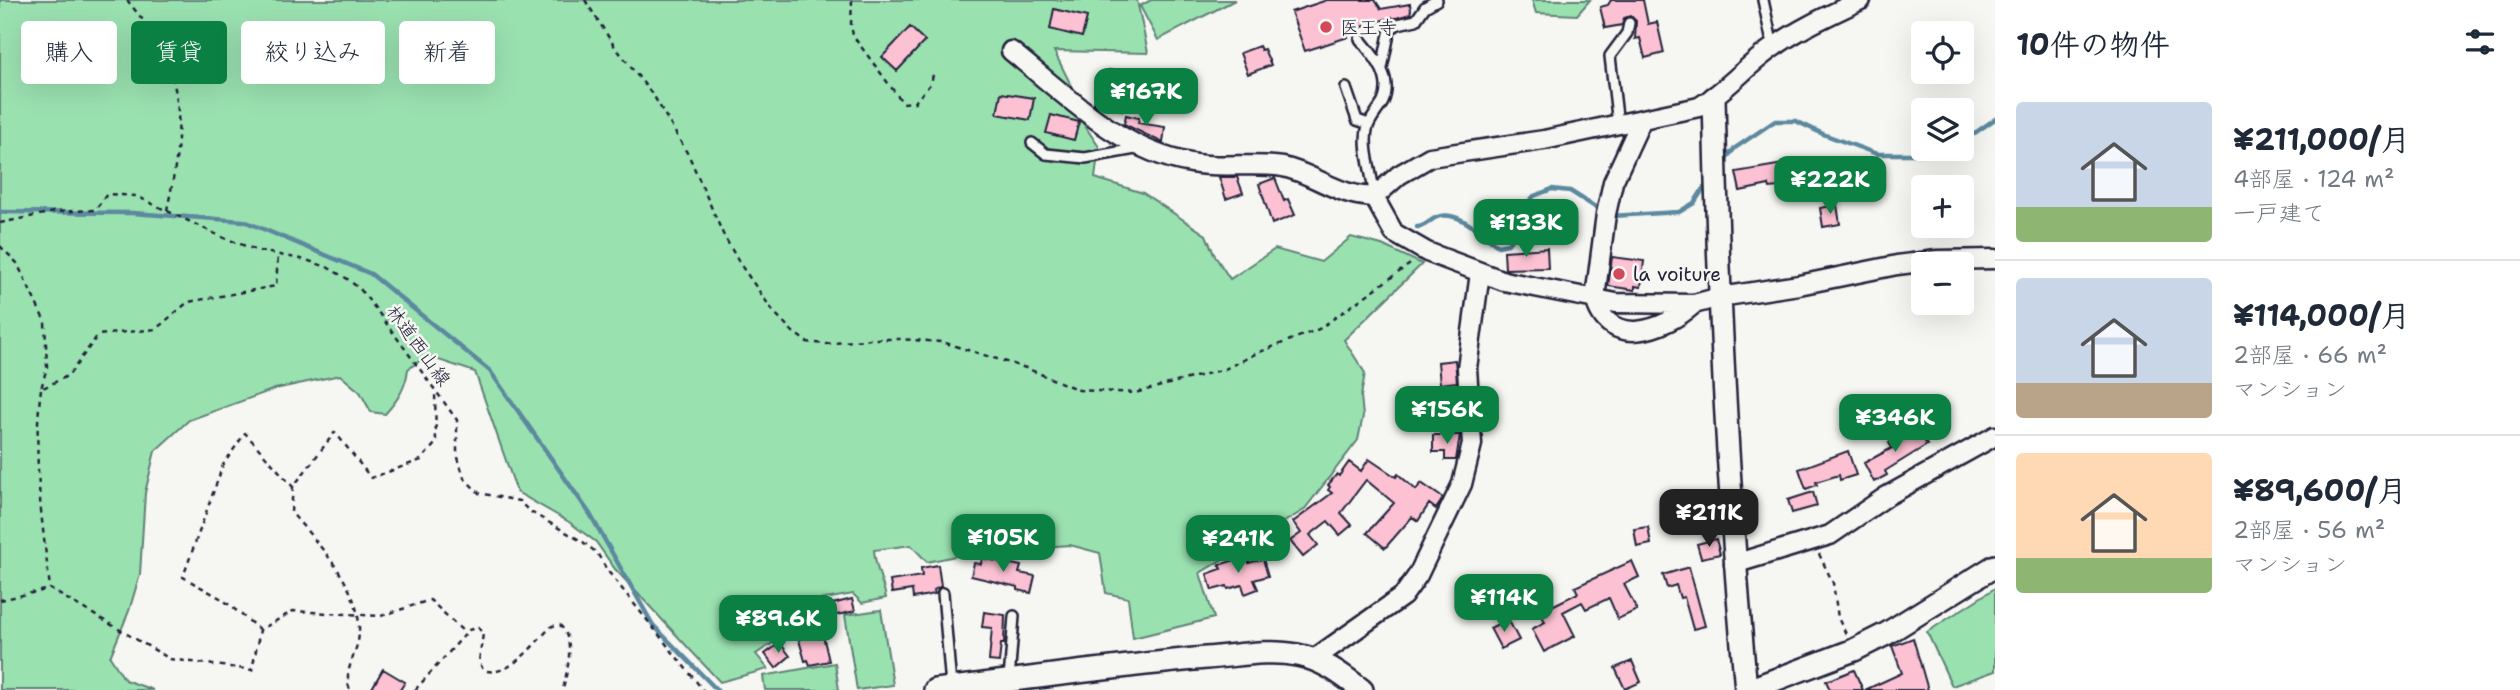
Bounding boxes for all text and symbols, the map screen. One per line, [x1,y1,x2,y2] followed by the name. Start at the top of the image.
[1340,15,1397,40] place label: 医王寺
[1318,19,1334,35] marker: 医王寺
[21,21,117,84] chip: 購入
[131,21,227,84] chip: 賃貸
[241,21,385,84] chip: 絞り込み
[399,21,495,84] chip: 新着
[1911,21,1974,315] map controls
[1911,21,1974,84] button: locate
[2461,23,2499,61] icon: filters
[2016,24,2170,65] text: 10件の物件
[1097,68,1195,128] pin: ¥167K
[1110,76,1182,106] text: ¥167K
[1911,98,1974,161] button: layers
[2233,119,2410,160] text: ¥211,000/月
[2072,130,2156,214] icon: home
[1781,156,1879,216] pin: ¥222K
[1790,164,1870,194] text: ¥222K
[2233,164,2395,194] text: 4部屋 · 124 m²
[1911,175,1974,238] button: +
[2233,198,2325,228] text: 一戸建て
[1477,200,1575,259] pin: ¥133K
[1490,207,1562,237] text: ¥133K
[1911,252,1974,315] button: −
[1633,262,1721,287] place label: la voiture
[1611,266,1627,282] marker: la voiture
[2233,295,2410,336] text: ¥114,000/月
[381,300,457,391] street label: 林道西山線
[2072,306,2156,390] icon: home
[2233,340,2387,370] text: 2部屋 · 66 m²
[2233,374,2347,404] text: マンション
[1398,386,1496,446] pin: ¥156K
[1411,394,1483,424] text: ¥156K
[1846,394,1944,454] pin: ¥346K
[1855,402,1935,432] text: ¥346K
[2233,470,2407,511] text: ¥89,600/月
[2072,481,2156,565] icon: home
[1660,490,1758,549] pin: ¥211K
[1675,497,1743,527] text: ¥211K
[954,514,1052,574] pin: ¥105K
[2233,515,2385,545] text: 2部屋 · 56 m²
[1189,516,1287,575] pin: ¥241K
[967,522,1039,552] text: ¥105K
[1202,523,1274,553] text: ¥241K
[2233,549,2347,579] text: マンション
[1455,574,1553,634] pin: ¥114K
[1470,582,1538,612] text: ¥114K
[721,596,835,655] pin: ¥89.6K
[735,603,821,633] text: ¥89.6K

